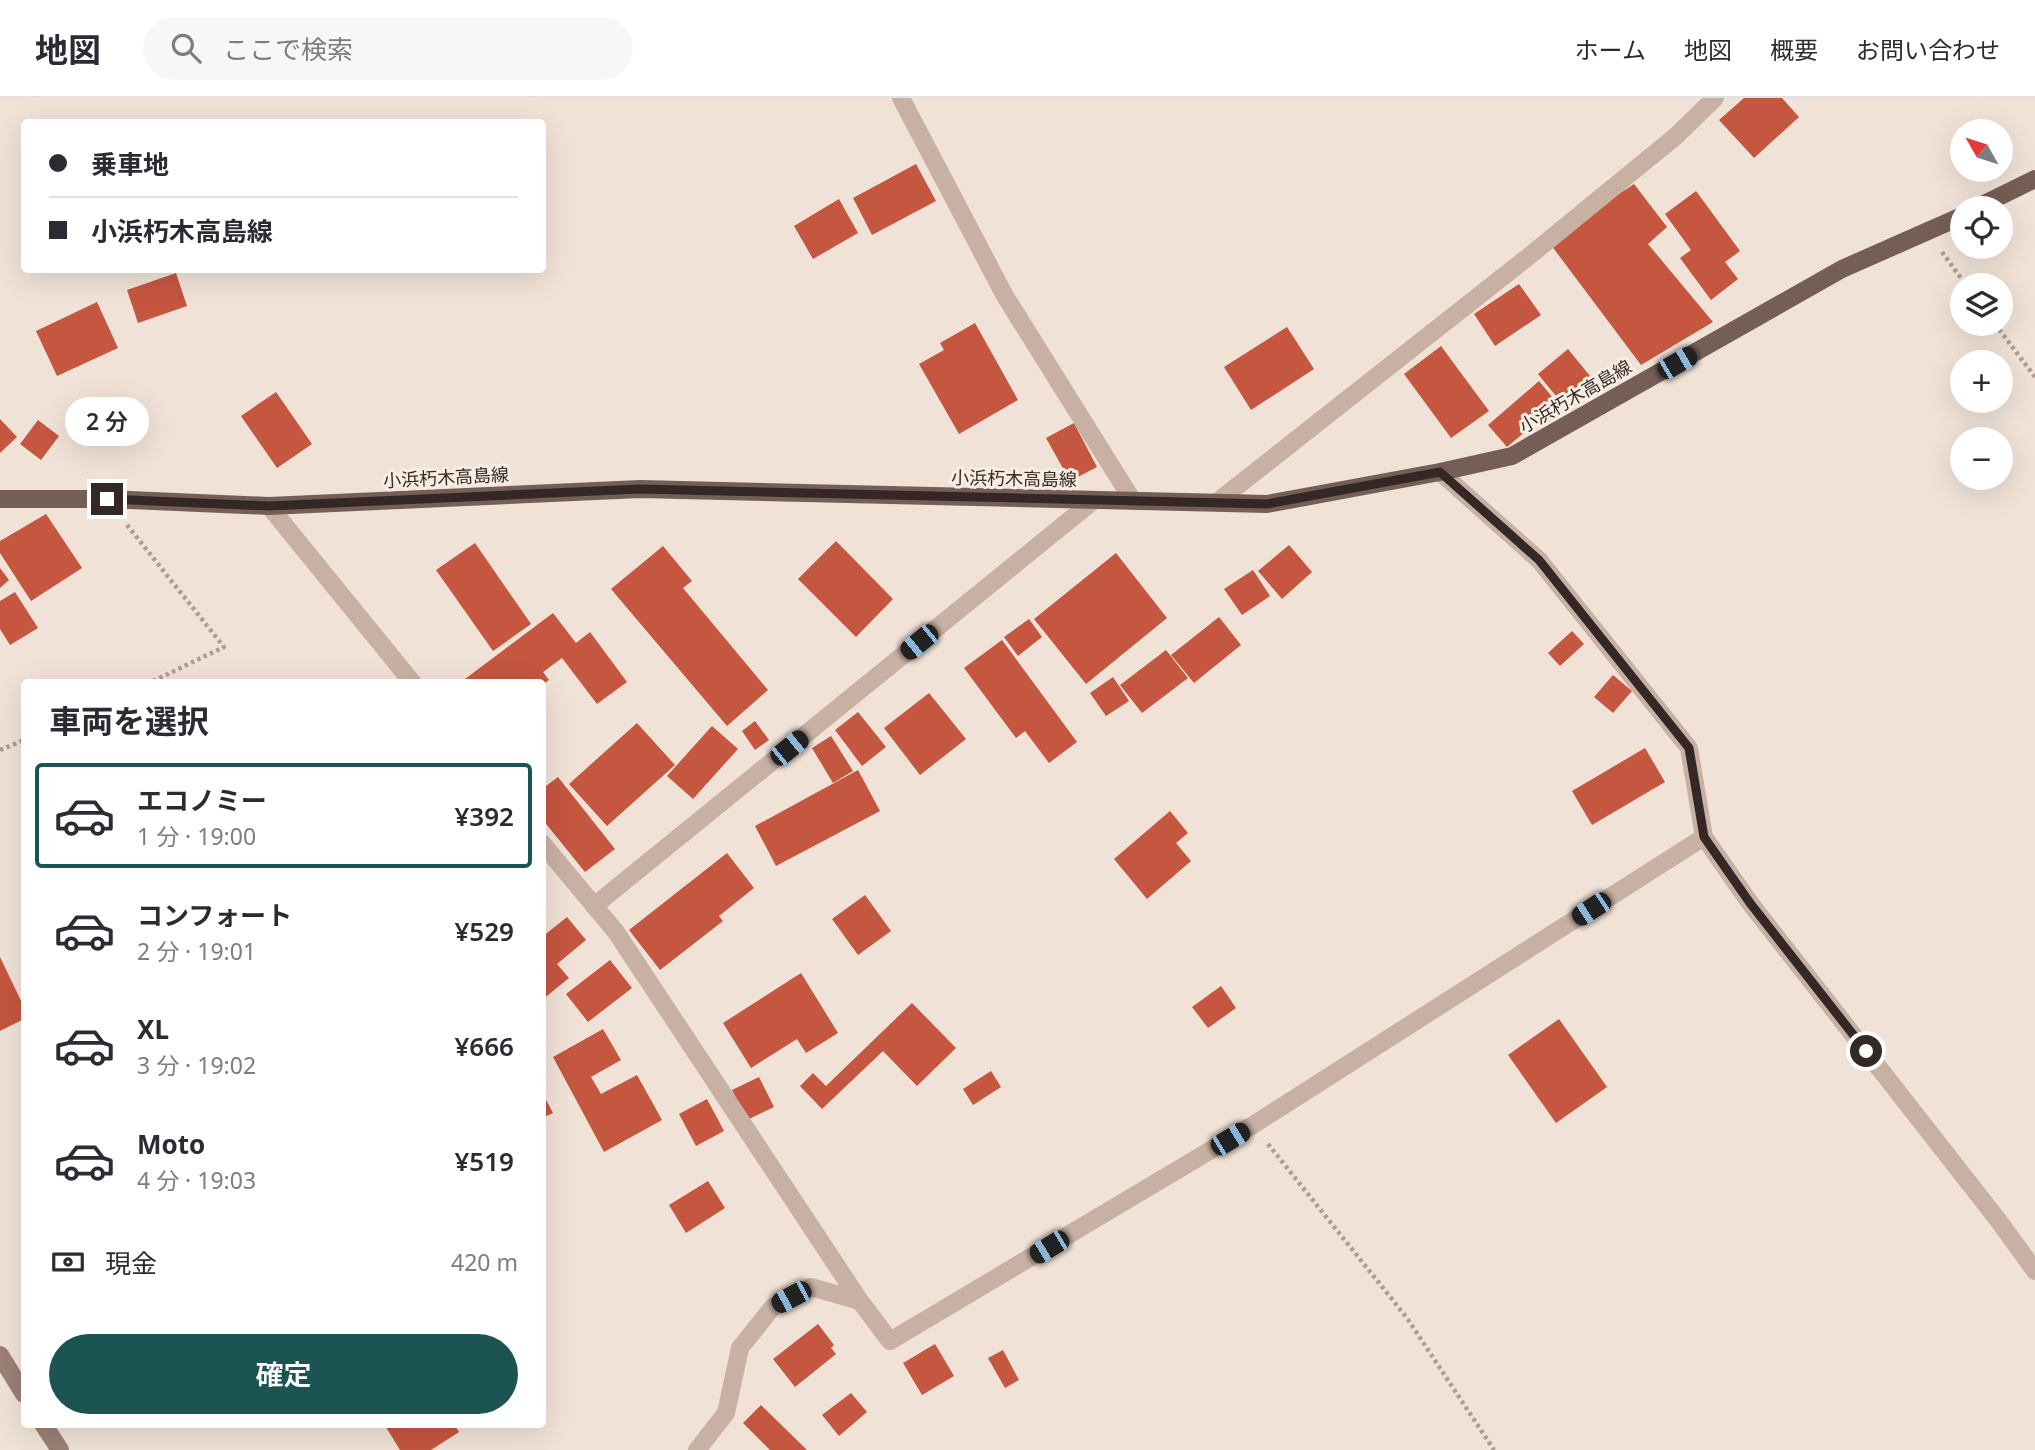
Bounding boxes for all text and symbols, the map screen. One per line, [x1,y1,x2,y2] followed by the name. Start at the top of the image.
[143,17,633,80] search box
[35,27,101,72] text: 地図
[167,29,205,67] icon: search
[223,31,353,67] text: ここで検索
[1575,33,1646,66] text: ホーム
[1684,33,1732,66] text: 地図
[1770,33,1818,66] text: 概要
[1856,33,2000,66] text: お問い合わせ
[1950,119,2012,182] north arrow
[1950,119,2013,490] map controls
[91,146,169,182] text: 乗車地
[1950,196,2013,259] button: locate
[91,213,273,249] text: 小浜朽木高島線
[1950,273,2013,336] button: layers
[1654,343,1701,383] car
[1950,350,2013,413] button: +
[1514,354,1636,438] street label: 小浜朽木高島線
[65,398,149,446] callout: 2 分
[86,405,128,437] text: 2 分
[1950,427,2013,490] button: −
[382,462,510,492] street label: 小浜朽木高島線
[951,465,1077,491] street label: 小浜朽木高島線
[91,483,123,515] route end
[897,621,942,663] car
[49,699,209,742] text: 車両を選択
[767,727,812,769] car
[137,782,267,818] text: エコノミー
[53,784,116,847] icon: car
[455,798,514,834] text: ¥392
[137,820,256,852] text: 1 分 · 19:00
[1568,889,1615,929] car
[137,897,292,933] text: コンフォート
[53,899,116,962] icon: car
[455,913,514,949] text: ¥529
[137,935,256,967] text: 2 分 · 19:01
[137,1011,169,1047] text: XL
[53,1014,116,1077] icon: car
[455,1028,514,1064] text: ¥666
[1850,1035,1882,1067] route start
[137,1049,256,1081] text: 3 分 · 19:02
[1207,1119,1254,1159] car
[137,1126,205,1162] text: Moto
[53,1129,116,1192] icon: car
[455,1143,514,1179] text: ¥519
[137,1164,256,1196] text: 4 分 · 19:03
[1026,1227,1073,1267] car
[49,1243,87,1281] icon: cash
[105,1245,157,1281] text: 現金
[451,1246,518,1278] text: 420 m
[768,1278,815,1316] car
[49,1334,518,1414] button: 確定

